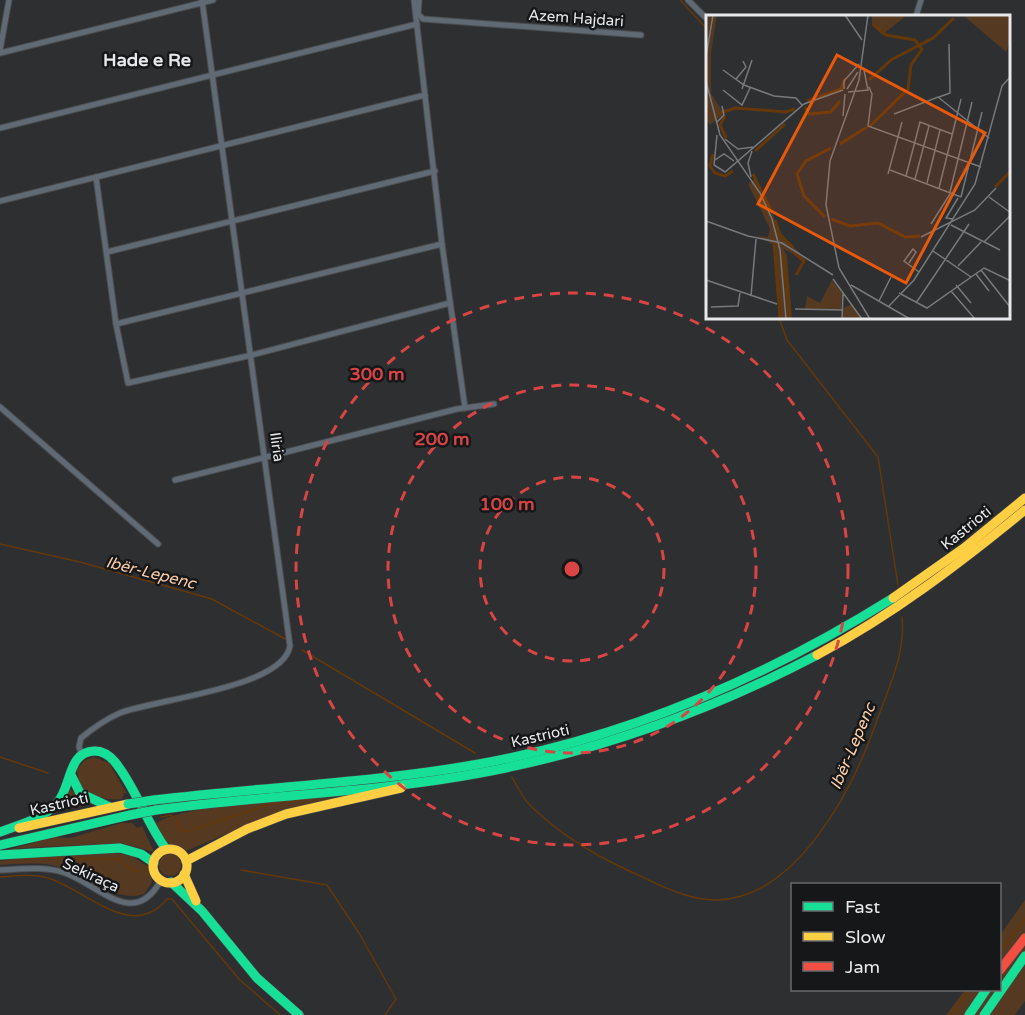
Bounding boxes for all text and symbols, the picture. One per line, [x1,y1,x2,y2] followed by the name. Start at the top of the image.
[528,6,624,30] street label: Azem Hajdari
[706,15,1010,320] inset map
[103,49,191,71] district label: Hade e Re
[349,363,405,385] text: 300 m
[414,428,470,450] text: 200 m
[266,431,288,463] street label: Iliria
[479,493,535,515] text: 100 m
[937,502,995,554] street label: Kastrioti
[104,552,199,594] water label: Ibër-Lepenc
[562,559,582,579] centre of rings
[826,699,881,793] water label: Ibër-Lepenc
[509,721,571,751] street label: Kastrioti
[28,789,90,819] street label: Kastrioti
[60,854,122,896] street label: Sekiraça
[791,883,1001,991] legend
[845,896,880,918] text: Fast
[845,926,886,948] text: Slow
[845,956,880,978] text: Jam

